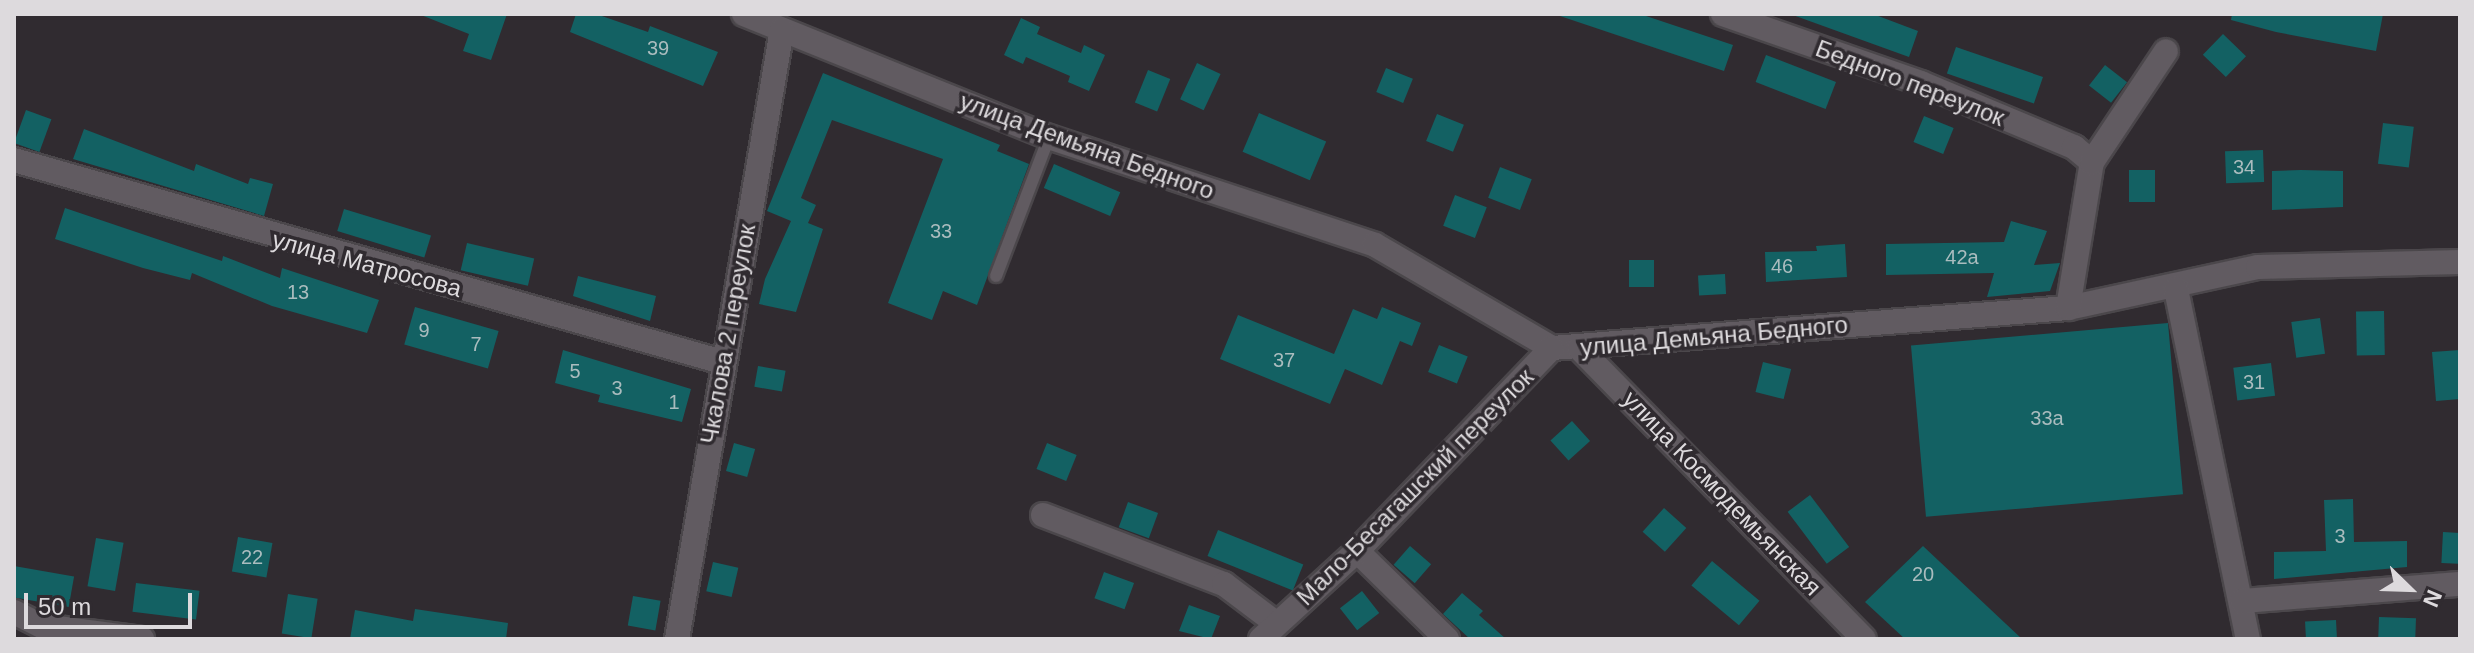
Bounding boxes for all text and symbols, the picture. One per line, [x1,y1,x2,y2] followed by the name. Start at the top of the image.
[1812,34,2008,132] street label: Бедного переулок
[647,36,669,60] house number: 39
[956,87,1218,205] street label: улица Демьяна Бедного
[2233,155,2255,179] house number: 34
[930,219,952,243] house number: 33
[694,222,762,446] street label: Чкалова 2 переулок
[269,225,465,303] street label: улица Матросова
[1945,245,1979,269] house number: 42а
[1771,254,1793,278] house number: 46
[287,280,309,304] house number: 13
[1579,310,1849,362] street label: улица Демьяна Бедного
[418,318,430,342] house number: 9
[470,332,482,356] house number: 7
[1273,348,1295,372] house number: 37
[569,359,581,383] house number: 5
[1291,363,1539,611] street label: Мало-Бесагашский переулок
[2243,370,2265,394] house number: 31
[611,376,623,400] house number: 3
[1617,385,1827,601] street label: улица Космодемьянская
[668,390,680,414] house number: 1
[2030,406,2064,430] house number: 33а
[2334,524,2346,548] house number: 3
[241,545,263,569] house number: 22
[2370,549,2450,629] north arrow
[1912,562,1934,586] house number: 20
[28,577,196,627] scale bar
[2418,586,2447,611] text: N
[38,593,91,620] text: 50 m

